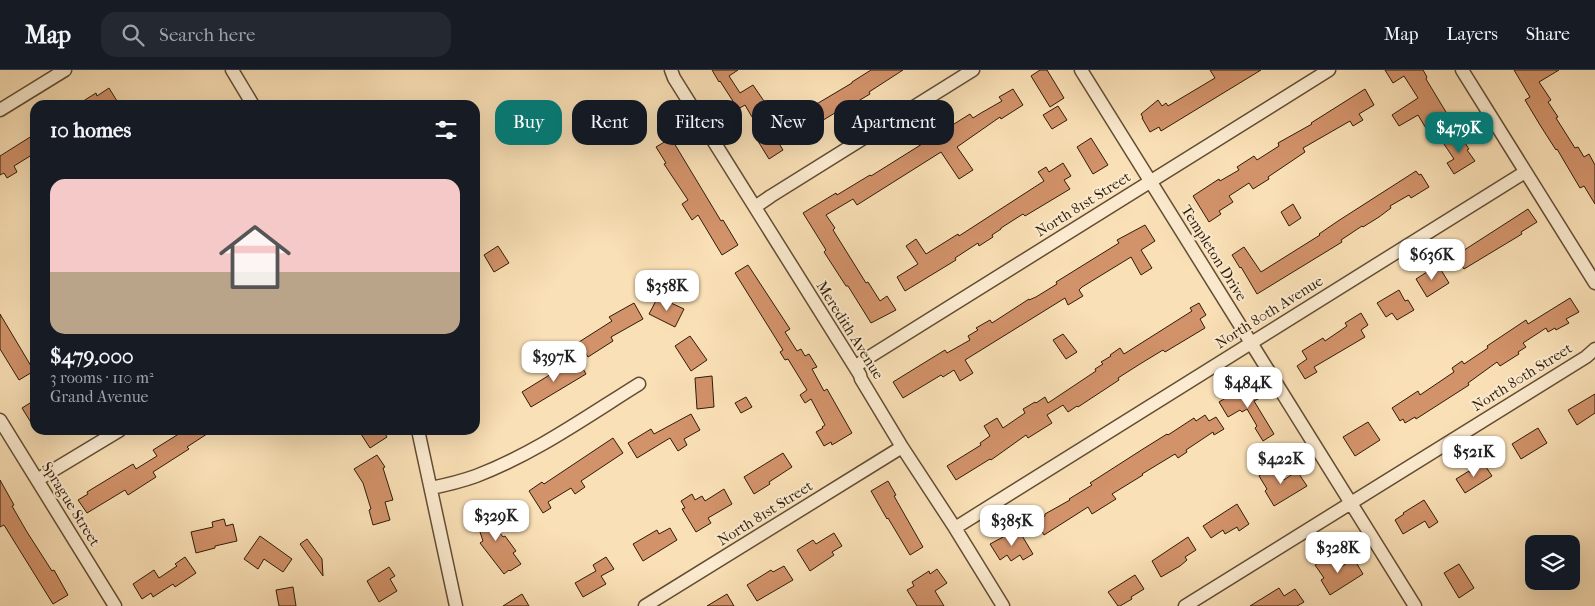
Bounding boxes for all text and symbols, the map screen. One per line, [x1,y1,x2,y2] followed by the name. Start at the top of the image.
[101,12,451,57] search box
[25,21,71,49] text: Map
[119,21,147,49] icon: search
[159,24,255,46] text: Search here
[1384,24,1418,45] text: Map
[1446,24,1498,45] text: Layers
[1526,24,1570,45] text: Share
[495,100,562,145] chip: Buy
[572,100,647,145] chip: Rent
[657,100,742,145] chip: Filters
[752,100,824,145] chip: New
[834,100,954,145] chip: Apartment
[1424,112,1494,154] pin: $479K
[432,116,460,144] icon: filters
[50,118,131,142] text: 10 homes
[1436,118,1482,137] text: $479K
[1032,167,1134,240] street label: North 81st Street
[1177,202,1251,305] street label: Templeton Drive
[210,212,300,302] icon: home
[1397,238,1467,281] pin: $636K
[1410,245,1454,264] text: $636K
[632,270,702,312] pin: $358K
[1212,271,1327,352] street label: North 80th Avenue
[646,276,688,295] text: $358K
[813,277,888,383] street label: Meredith Avenue
[1469,339,1576,415] street label: North 80th Street
[519,340,589,383] pin: $397K
[50,344,134,368] text: $479,000
[532,347,576,366] text: $397K
[1213,366,1283,409] pin: $484K
[50,368,154,387] text: 3 rooms · 110 m²
[1224,373,1272,392] text: $484K
[50,387,149,406] text: Grand Avenue
[1439,436,1509,478] pin: $521K
[1246,442,1316,485] pin: $422K
[1453,442,1495,461] text: $521K
[1258,449,1304,468] text: $422K
[38,459,104,550] street label: Sprague Street
[714,476,816,549] street label: North 81st Street
[461,500,531,542] pin: $329K
[977,504,1047,547] pin: $385K
[474,506,518,525] text: $329K
[991,511,1033,530] text: $385K
[1303,532,1373,574] pin: $328K
[1525,535,1580,590] map controls
[1525,535,1580,590] button: layers
[1316,538,1360,557] text: $328K

